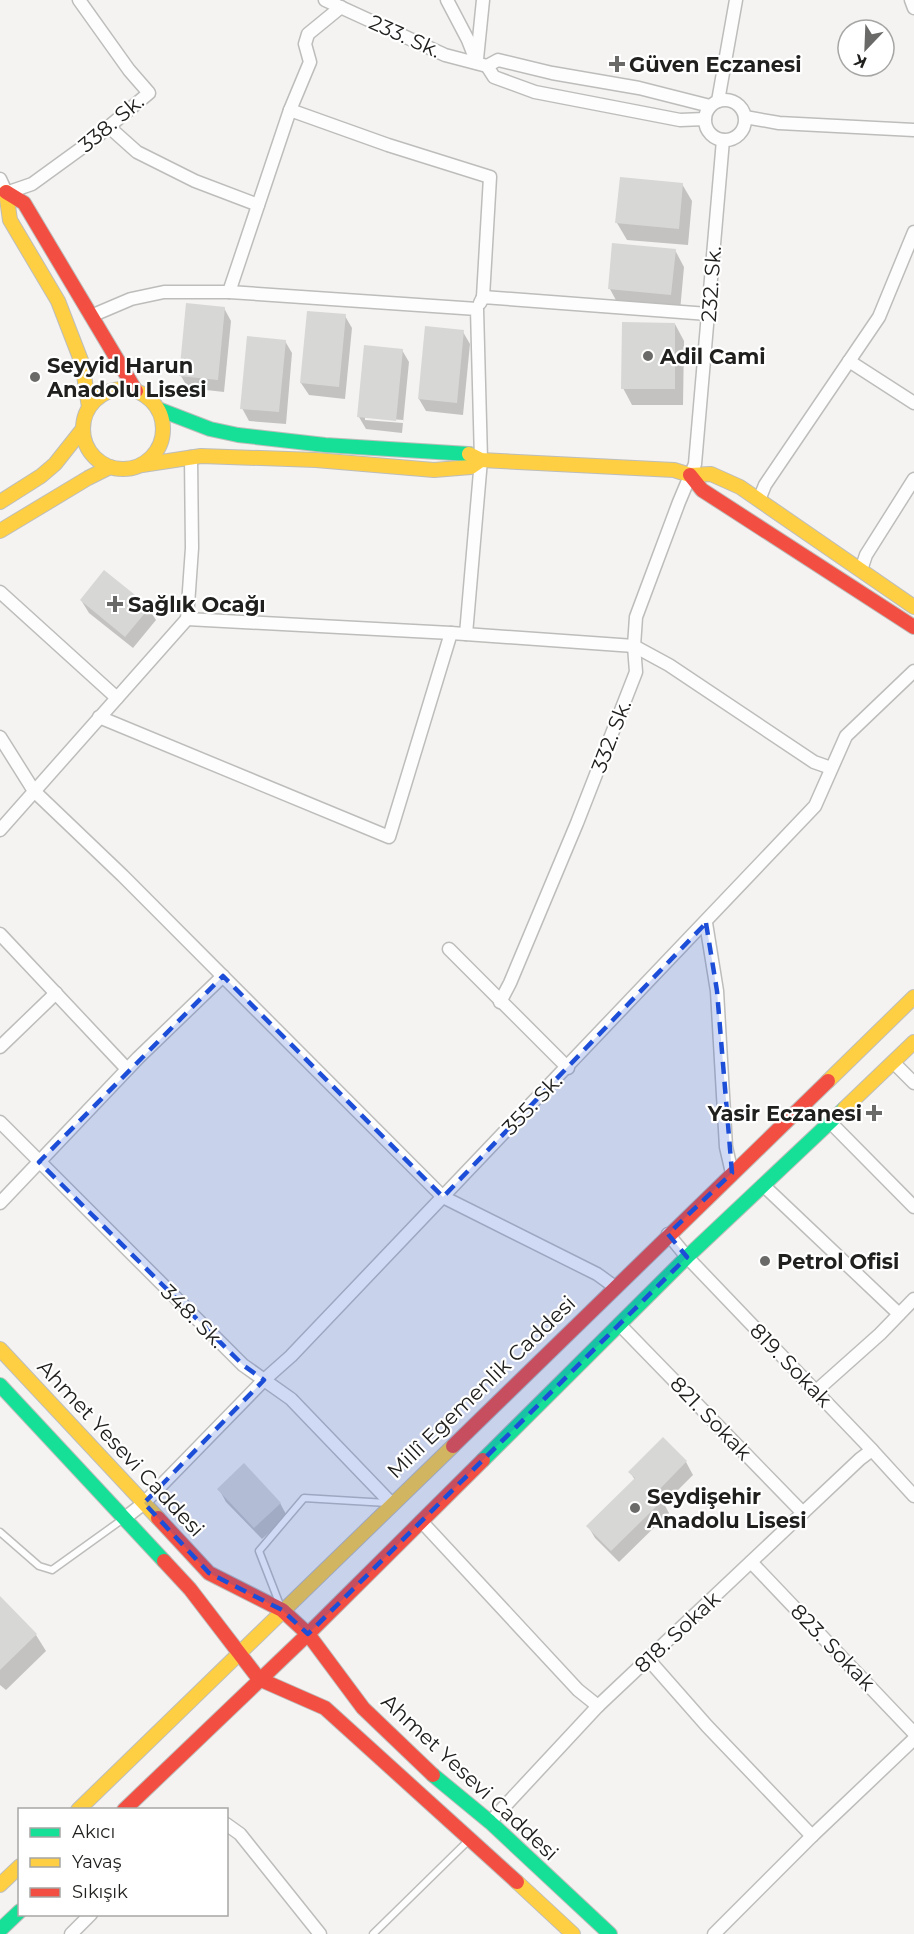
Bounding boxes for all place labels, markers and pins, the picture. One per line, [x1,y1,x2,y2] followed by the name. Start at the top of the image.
[629,52,802,77] place label: Güven Eczanesi
[610,57,624,71] marker: Güven Eczanesi
[659,344,766,369] place label: Adil Cami
[641,349,655,363] marker: Adil Cami
[46,353,207,402] place label: Seyyid Harun Anadolu Lisesi
[28,370,42,384] marker: Seyyid Harun Anadolu Lisesi
[128,592,266,617] place label: Sağlık Ocağı
[106,595,124,613] marker: Sağlık Ocağı
[707,1101,862,1126] place label: Yasir Eczanesi
[867,1106,881,1120] marker: Yasir Eczanesi
[777,1249,899,1274] place label: Petrol Ofisi
[758,1254,772,1268] marker: Petrol Ofisi
[646,1484,807,1533] place label: Seydişehir Anadolu Lisesi
[628,1501,642,1515] marker: Seydişehir Anadolu Lisesi

